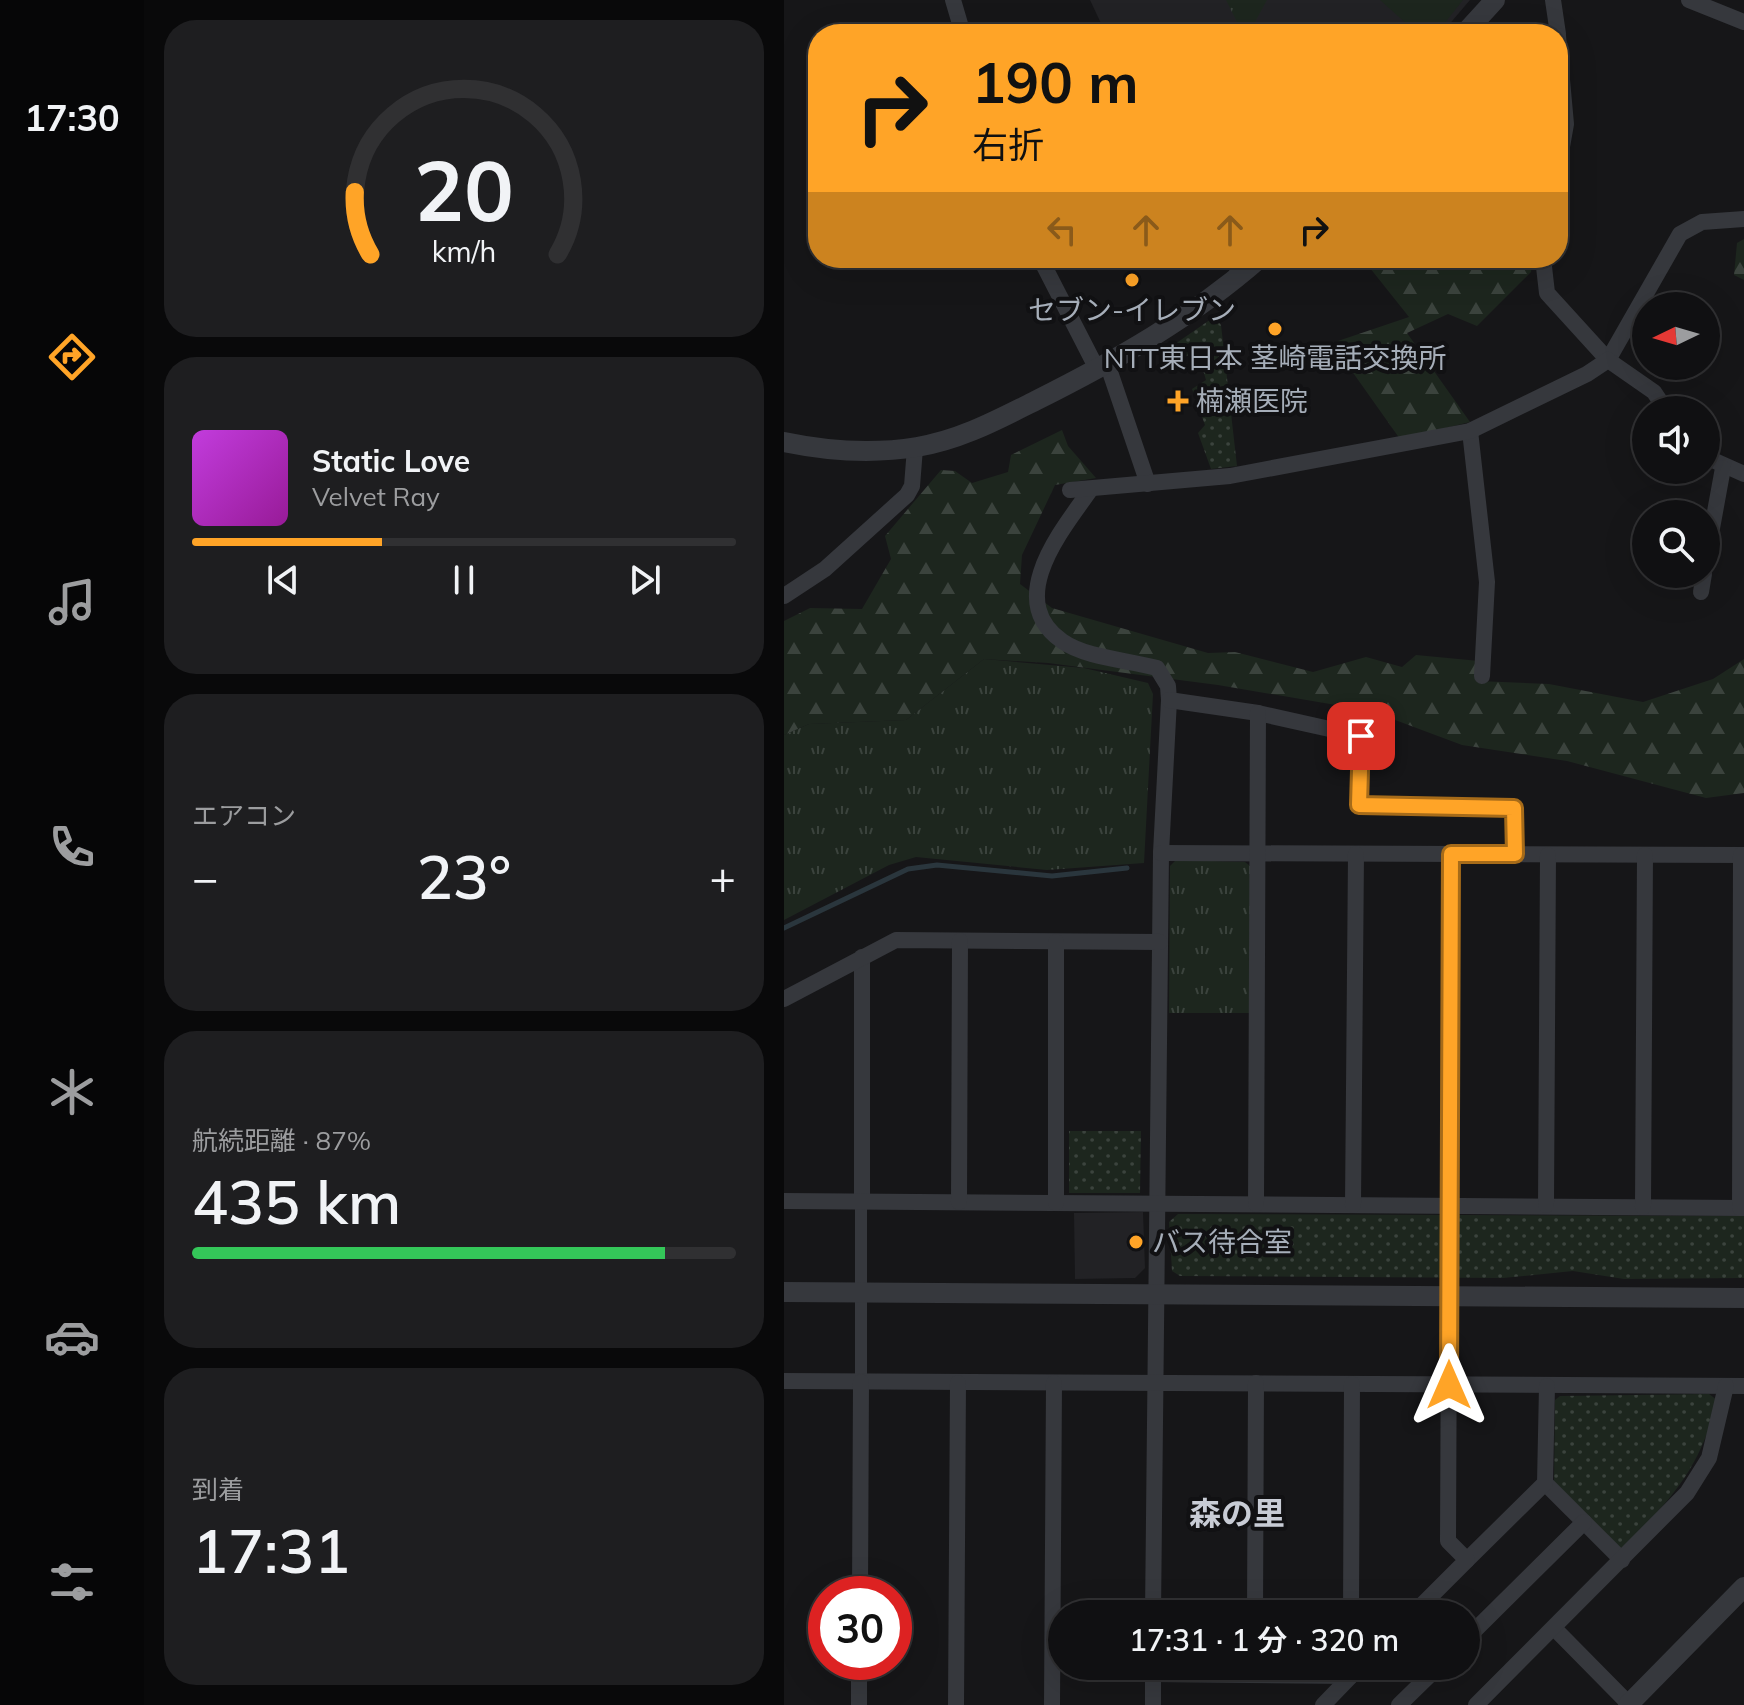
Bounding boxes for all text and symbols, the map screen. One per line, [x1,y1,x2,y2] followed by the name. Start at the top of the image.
[972,47,1139,117] text: 190 m
[840,56,944,160] icon: right
[24,95,120,140] text: 17:30
[972,122,1044,167] text: 右折
[414,136,514,241] text: 20
[1040,208,1084,252] icon: left
[1124,208,1168,252] icon: ahead
[1208,208,1252,252] icon: ahead
[1292,208,1336,252] icon: right
[432,233,496,269] text: km/h
[1123,271,1141,289] marker: セブン-イレブン
[1028,292,1236,327] place label: セブン-イレブン
[1632,292,1720,380] north arrow
[1632,292,1720,588] map controls
[1266,320,1284,338] marker: NTT東日本 茎崎電話交換所
[44,329,100,385] icon: directions
[1104,340,1446,375] place label: NTT東日本 茎崎電話交換所
[1196,383,1308,418] place label: 楠瀬医院
[1167,390,1189,412] marker: 楠瀬医院
[1632,396,1720,484] button: sound
[312,442,470,480] text: Static Love
[312,480,440,513] text: Velvet Ray
[1632,500,1720,588] button: search
[261,558,305,602] icon: previous
[442,558,486,602] icon: pause
[623,558,667,602] icon: next
[44,574,100,630] icon: music
[1327,702,1395,770] pin
[1339,714,1383,758] icon: arrive
[192,799,296,832] text: エアコン
[44,819,100,875] icon: phone
[417,839,511,914] text: 23°
[192,850,218,905] text: −
[710,850,736,905] text: +
[44,1064,100,1120] icon: climate
[192,1124,371,1157] text: 航続距離 · 87%
[192,1164,401,1239] text: 435 km
[1152,1224,1292,1259] place label: バス待合室
[1127,1233,1145,1251] marker: バス待合室
[44,1309,100,1365] icon: car
[1407,1343,1491,1427] position arrow
[192,1473,244,1506] text: 到着
[1189,1493,1285,1533] district label: 森の里
[192,1513,350,1588] text: 17:31
[44,1554,100,1610] icon: filters
[808,1576,912,1680] speed limit sign: 30
[1129,1621,1399,1659] text: 17:31 · 1 分 · 320 m

